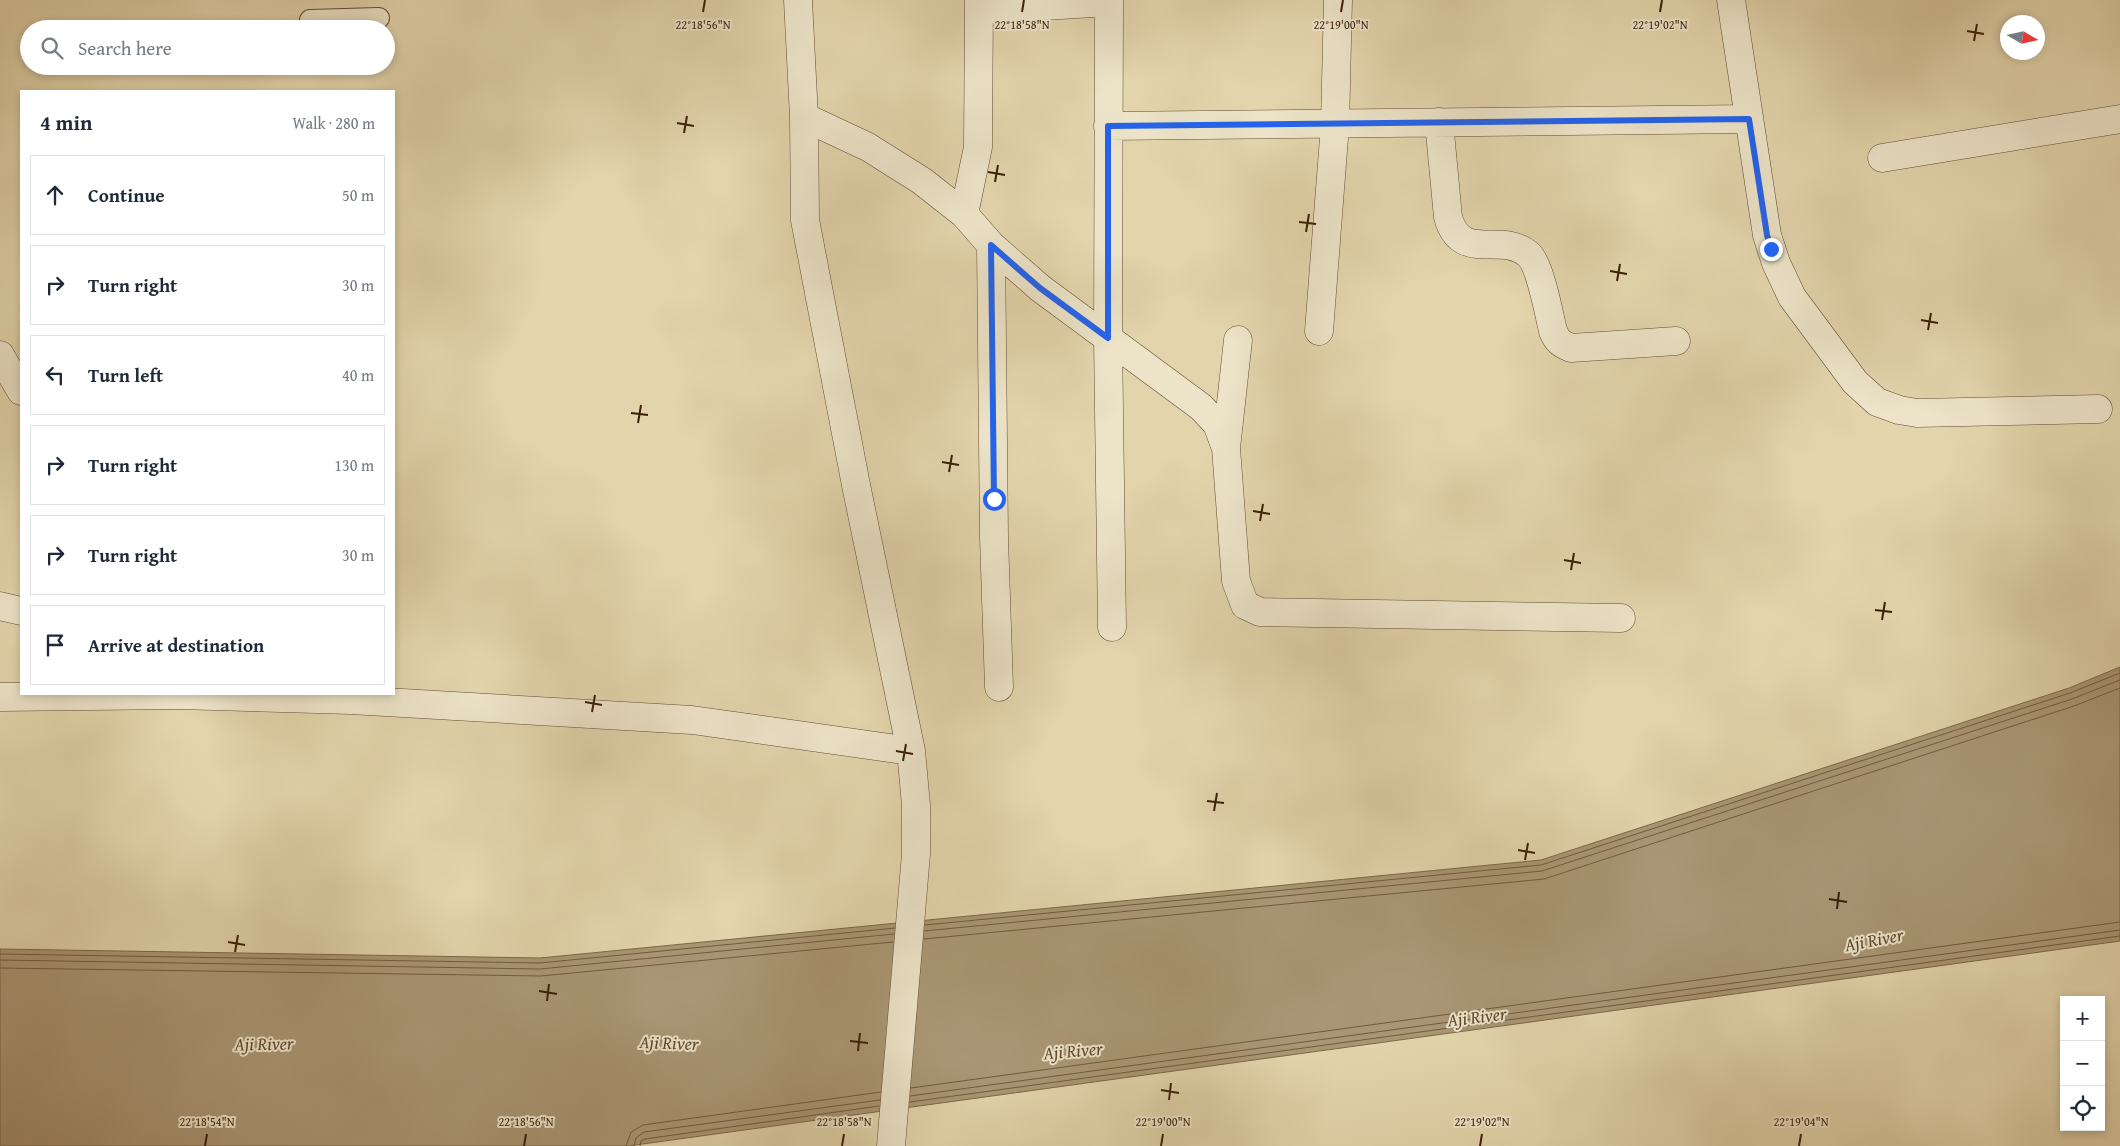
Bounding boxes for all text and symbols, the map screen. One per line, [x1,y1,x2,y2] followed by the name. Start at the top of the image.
[2000,15,2045,60] north arrow
[675,16,731,33] text: 22°18'56"N
[994,16,1050,33] text: 22°18'58"N
[1313,16,1369,33] text: 22°19'00"N
[1632,16,1688,33] text: 22°19'02"N
[20,20,395,75] search box
[38,34,66,62] icon: search
[78,34,172,62] text: Search here
[40,107,92,138] text: 4 min
[292,111,375,135] text: Walk · 280 m
[41,181,69,209] icon: ahead
[88,181,165,209] text: Continue
[342,183,374,207] text: 50 m
[1760,238,1783,261] route end
[41,271,69,299] icon: right
[88,271,177,299] text: Turn right
[342,273,374,297] text: 30 m
[41,361,69,389] icon: left
[88,361,163,389] text: Turn left
[342,363,374,387] text: 40 m
[41,451,69,479] icon: right
[88,451,177,479] text: Turn right
[334,453,374,477] text: 130 m
[983,488,1006,511] route start
[41,541,69,569] icon: right
[88,541,177,569] text: Turn right
[342,543,374,567] text: 30 m
[41,631,69,659] icon: arrive
[88,631,264,659] text: Arrive at destination
[1841,920,1907,959] water label: Aji River
[2060,996,2105,1131] map controls
[2060,996,2105,1041] button: +
[1445,999,1509,1034] water label: Aji River
[638,1028,700,1057] water label: Aji River
[233,1029,295,1058] water label: Aji River
[1041,1034,1105,1067] water label: Aji River
[2060,1041,2105,1086] button: −
[2060,1086,2105,1131] button: locate
[179,1113,235,1130] text: 22°18'54"N
[498,1113,554,1130] text: 22°18'56"N
[816,1113,872,1130] text: 22°18'58"N
[1135,1113,1191,1130] text: 22°19'00"N
[1454,1113,1510,1130] text: 22°19'02"N
[1773,1113,1829,1130] text: 22°19'04"N

